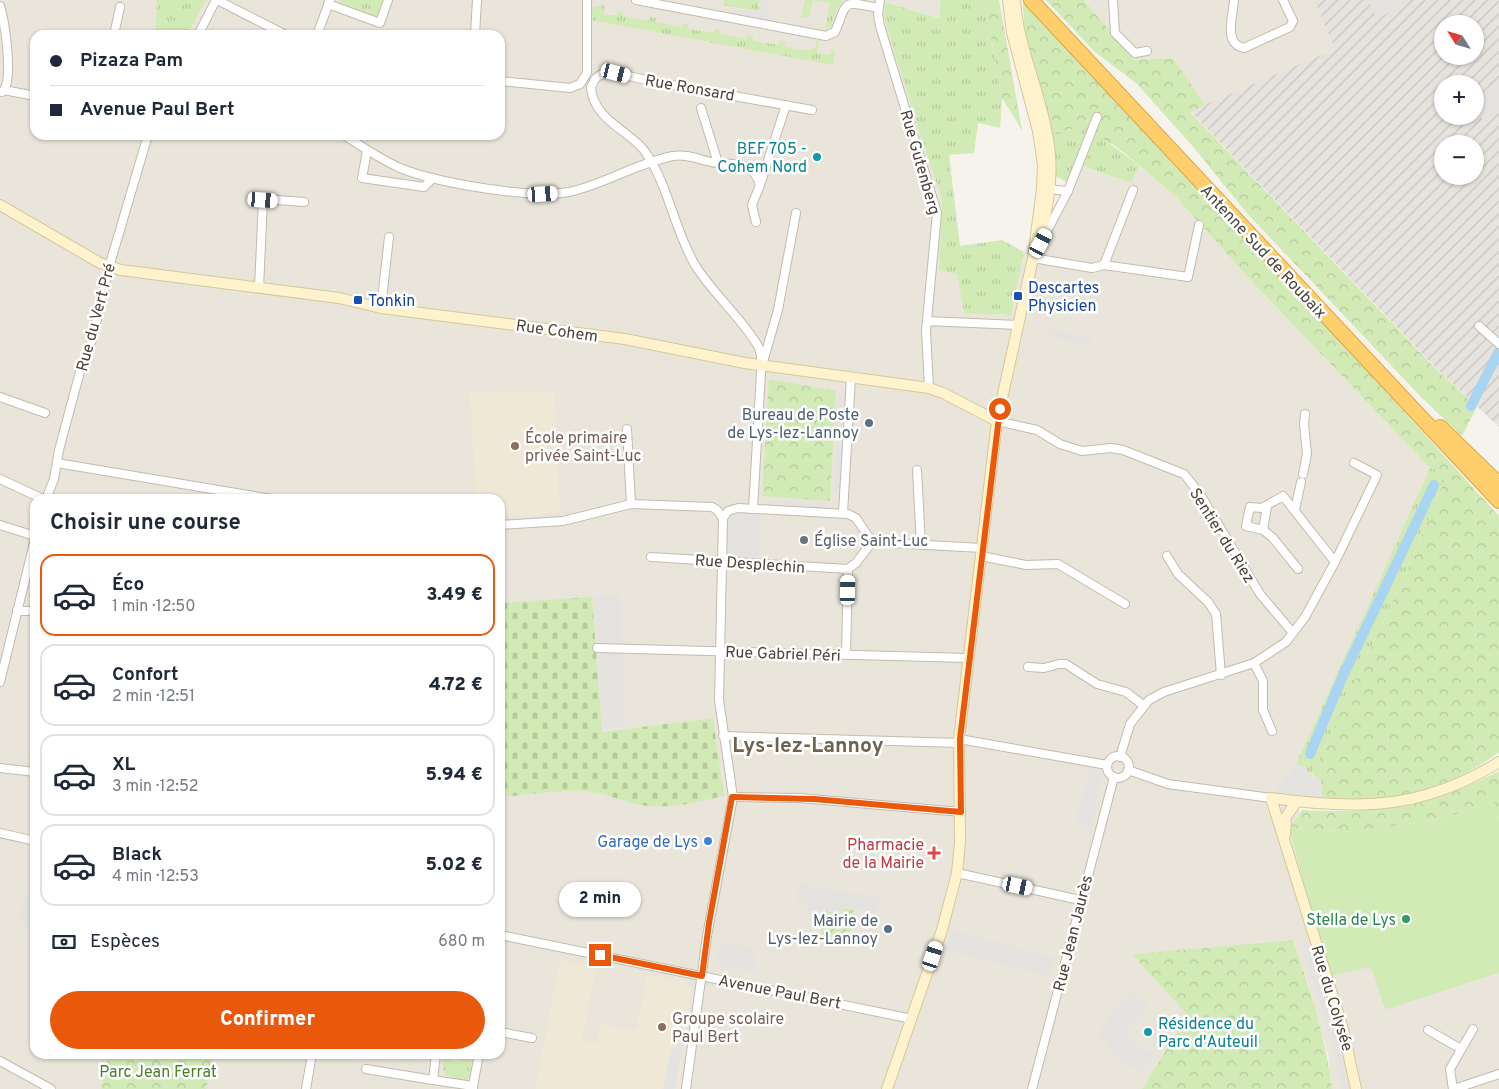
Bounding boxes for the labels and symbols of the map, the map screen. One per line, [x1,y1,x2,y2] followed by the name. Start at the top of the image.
[1434,15,1484,65] north arrow
[599,62,632,84] car
[643,71,736,107] street label: Rue Ronsard
[895,108,944,217] street label: Rue Gutenberg
[717,140,807,178] place label: BEF 705 - Cohem Nord
[811,151,823,163] marker: BEF 705 - Cohem Nord
[1195,181,1330,324] street label: Antenne Sud de Roubaix
[527,186,558,202] car
[247,191,278,209] car
[1027,226,1054,260] car
[73,261,121,374] street label: Rue du Vert Pré
[1028,279,1099,317] place label: Descartes Physicien
[1012,290,1024,302] marker: Descartes Physicien
[368,292,415,312] place label: Tonkin
[352,294,364,306] marker: Tonkin
[514,316,599,348] street label: Rue Cohem
[989,398,1011,420] route start
[727,406,859,444] place label: Bureau de Poste de Lys-lez-Lannoy
[863,417,875,429] marker: Bureau de Poste de Lys-lez-Lannoy
[525,427,642,467] place label: École primaire privée Saint-Luc
[509,440,521,452] marker: École primaire privée Saint-Luc
[1184,485,1258,587] street label: Sentier du Riez
[814,530,928,552] place label: Église Saint-Luc
[798,534,810,546] marker: Église Saint-Luc
[694,551,806,579] street label: Rue Desplechin
[840,575,855,605] car
[725,643,841,667] street label: Rue Gabriel Péri
[732,733,884,760] district label: Lys-lez-Lannoy
[597,833,698,853] place label: Garage de Lys
[702,835,714,847] marker: Garage de Lys
[843,836,924,874] place label: Pharmacie de la Mairie
[928,847,940,859] marker: Pharmacie de la Mairie
[1050,873,1098,994] street label: Rue Jean Jaurès
[1001,876,1034,896] car
[559,882,641,918] callout: 2 min
[1306,911,1396,931] place label: Stella de Lys
[768,912,878,950] place label: Mairie de Lys-lez-Lannoy
[1400,913,1412,925] marker: Stella de Lys
[882,923,894,935] marker: Mairie de Lys-lez-Lannoy
[921,939,944,973] car
[1305,943,1357,1054] street label: Rue du Colysée
[589,944,611,966] route end
[717,971,843,1015] street label: Avenue Paul Bert
[672,1010,784,1048] place label: Groupe scolaire Paul Bert
[1158,1015,1258,1053] place label: Résidence du Parc d'Auteuil
[656,1021,668,1033] marker: Groupe scolaire Paul Bert
[1142,1026,1154,1038] marker: Résidence du Parc d'Auteuil
[99,1063,217,1083] park label: Parc Jean Ferrat

